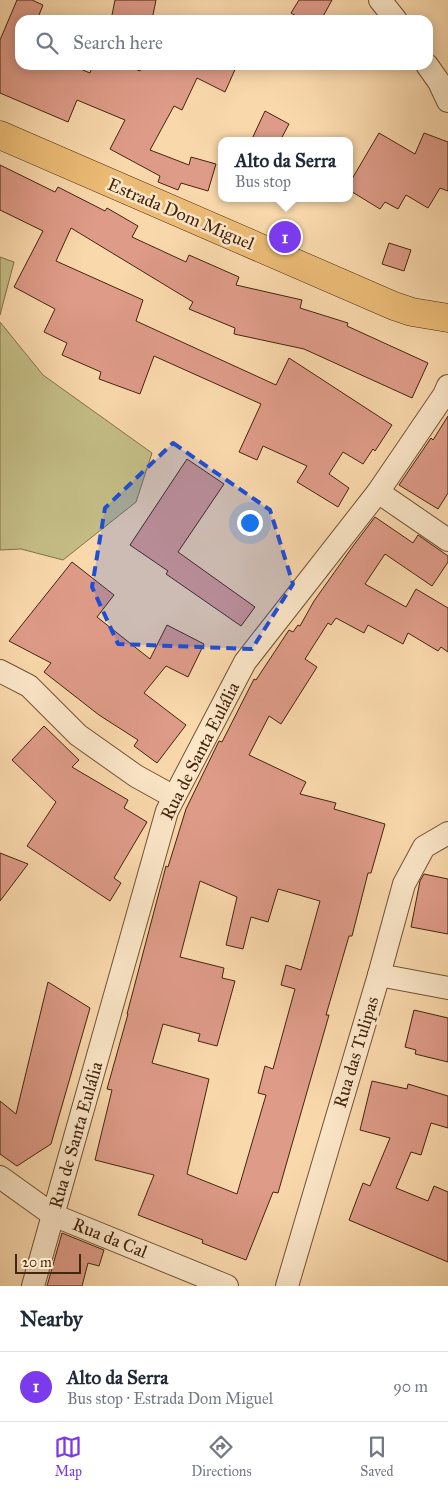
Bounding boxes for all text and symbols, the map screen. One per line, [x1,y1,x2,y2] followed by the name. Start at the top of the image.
[15,15,433,70] search box
[33,29,61,57] icon: search
[73,31,163,54] text: Search here
[218,137,353,202] popup
[235,149,336,172] text: Alto da Serra
[235,172,291,191] text: Bus stop
[104,173,258,256] street label: Estrada Dom Miguel
[269,218,301,256] pin: 1
[237,510,263,536] your location
[156,678,244,824] street label: Rua de Santa Eulália
[329,994,383,1110] street label: Rua das Tulipas
[45,1059,108,1211] street label: Rua de Santa Eulália
[69,1213,151,1263] street label: Rua da Cal
[15,1251,81,1274] scale bar
[22,1254,52,1271] text: 20 m
[20,1306,83,1332] text: Nearby
[67,1366,168,1389] text: Alto da Serra
[33,1377,39,1396] text: 1
[393,1377,428,1396] text: 90 m
[67,1389,273,1408] text: Bus stop · Estrada Dom Miguel
[54,1433,82,1480] tab: Map
[191,1433,252,1480] tab: Directions
[360,1433,394,1480] tab: Saved

